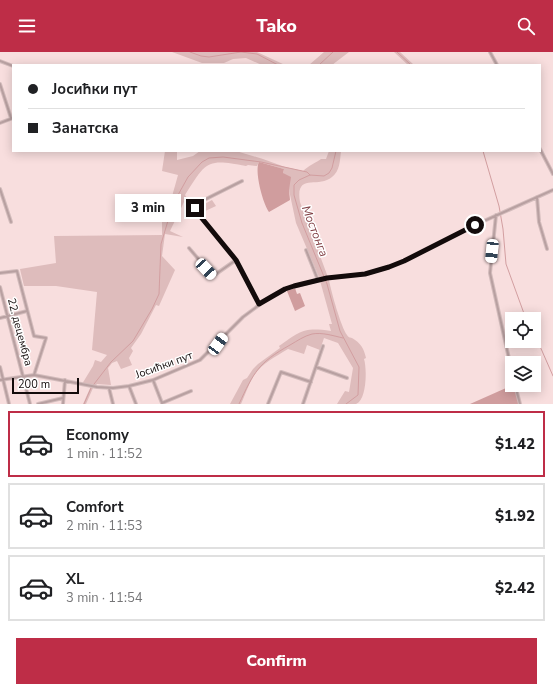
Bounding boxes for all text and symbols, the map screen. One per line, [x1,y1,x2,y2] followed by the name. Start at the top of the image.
[256,14,297,38] text: Tako
[16,15,38,37] icon: menu
[515,15,537,37] icon: search
[52,79,137,99] text: Јосићки пут
[52,118,119,138] text: Занатска
[115,194,181,222] callout: 3 min
[131,199,165,217] text: 3 min
[186,199,204,217] route end
[298,203,332,259] water label: Мостонга
[466,216,484,234] route start
[485,238,499,264] car
[193,256,219,282] car
[4,297,36,368] street label: 22. децембра
[505,312,541,392] map controls
[505,312,541,348] button: locate
[206,331,230,357] car
[132,348,195,383] street label: Јосићки пут
[505,356,541,392] button: layers
[12,376,79,395] scale bar
[18,377,50,392] text: 200 m
[66,425,129,445] text: Economy
[18,426,54,462] icon: car
[495,434,535,454] text: $1.42
[66,445,142,463] text: 1 min · 11:52
[66,497,123,517] text: Comfort
[18,498,54,534] icon: car
[495,506,535,526] text: $1.92
[66,517,142,535] text: 2 min · 11:53
[66,569,85,589] text: XL
[18,570,54,606] icon: car
[495,578,535,598] text: $2.42
[66,589,142,607] text: 3 min · 11:54
[16,638,537,684] button: Confirm

